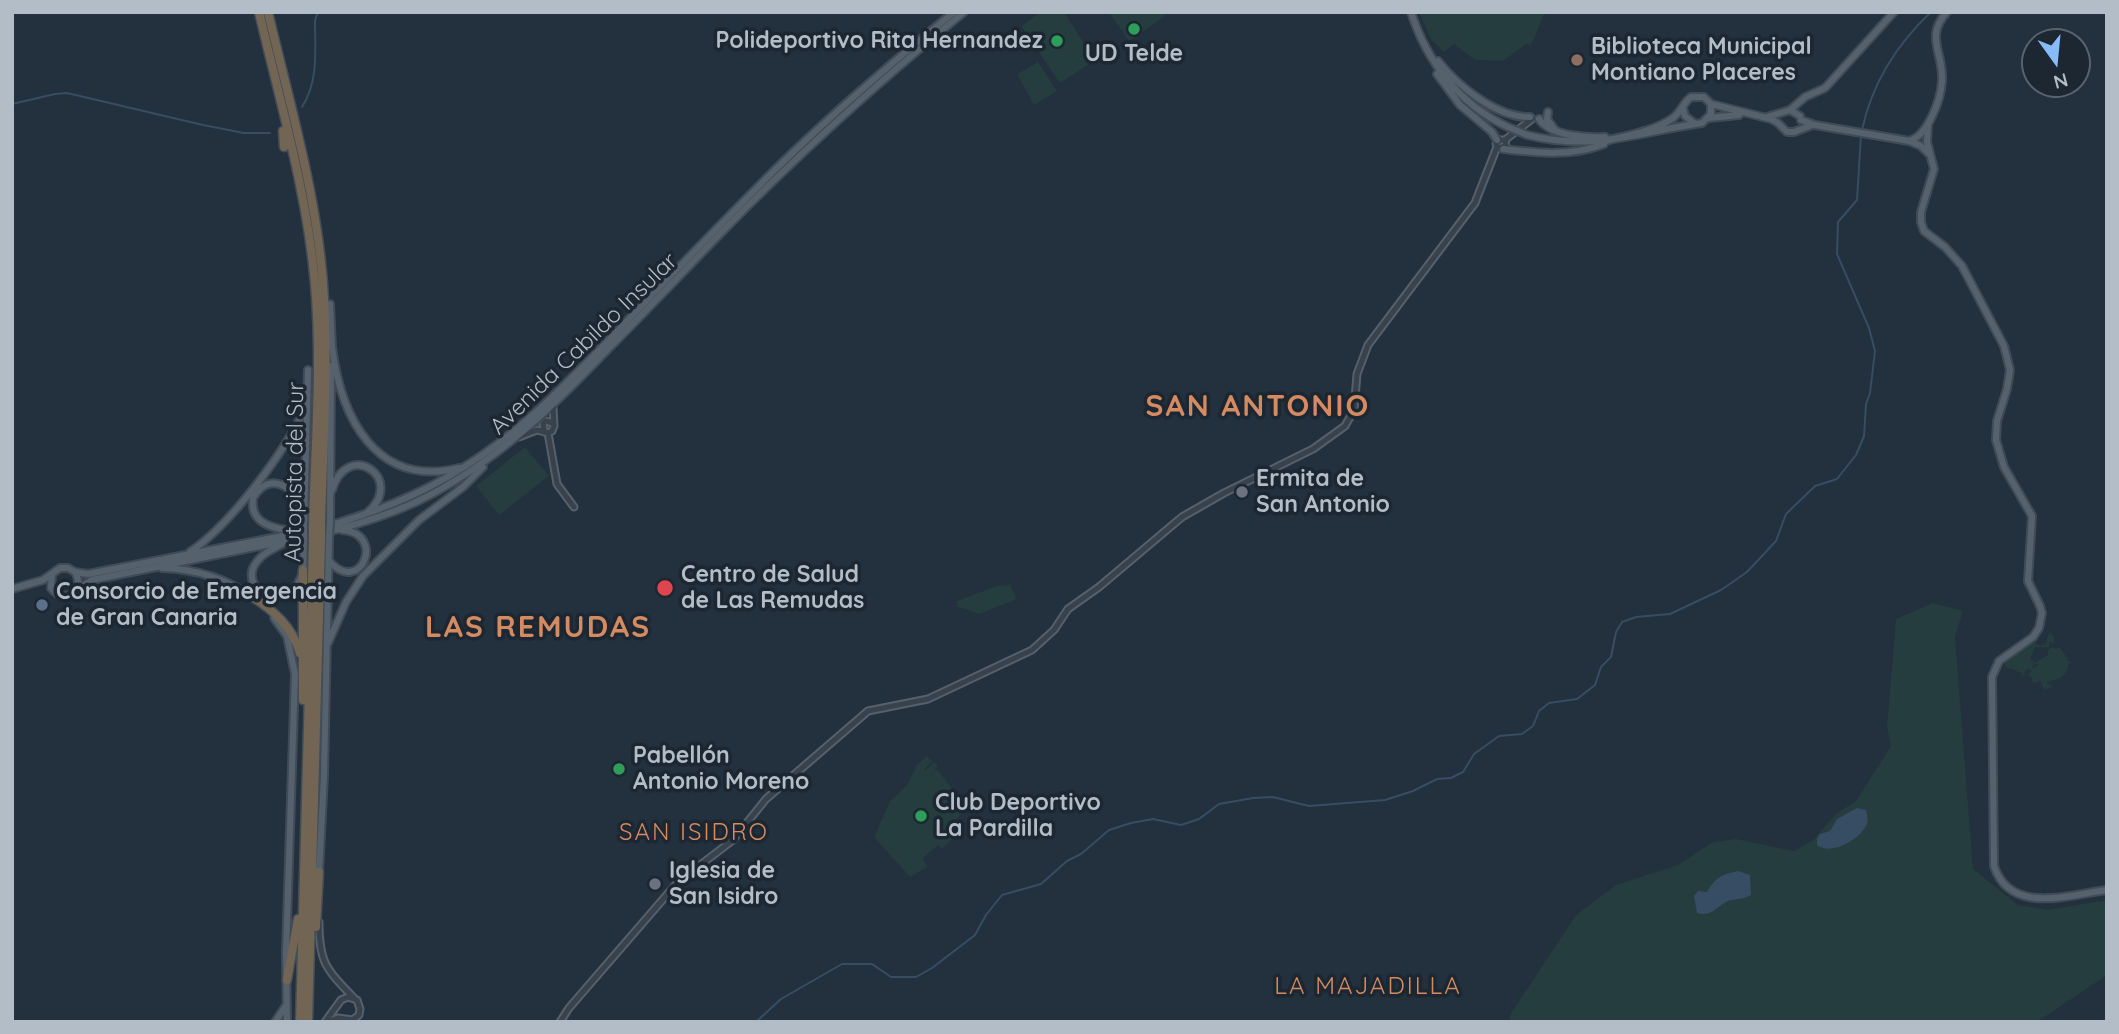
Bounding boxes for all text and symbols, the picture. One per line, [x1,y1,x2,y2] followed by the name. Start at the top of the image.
[1126,21,1142,37] marker: UD Telde
[716,27,1043,55] place label: Polideportivo Rita Hernandez
[2021,28,2091,98] north arrow
[1049,33,1065,49] marker: Polideportivo Rita Hernandez
[1591,33,1812,87] place label: Biblioteca Municipal Montiano Placeres
[1085,40,1183,68] place label: UD Telde
[1569,52,1585,68] marker: Biblioteca Municipal Montiano Placeres
[2051,68,2071,95] text: N
[485,247,683,441] street label: Avenida Cabildo Insular
[280,382,310,562] street label: Autopista del Sur
[1147,389,1369,425] district label: SAN ANTONIO
[1256,465,1390,519] place label: Ermita de San Antonio
[1234,484,1250,500] marker: Ermita de San Antonio
[681,561,864,615] place label: Centro de Salud de Las Remudas
[56,578,337,632] place label: Consorcio de Emergencia de Gran Canaria
[655,578,675,598] marker: Centro de Salud de Las Remudas
[34,597,50,613] marker: Consorcio de Emergencia de Gran Canaria
[426,610,650,646] district label: LAS REMUDAS
[633,742,809,796] place label: Pabellón Antonio Moreno
[611,761,627,777] marker: Pabellón Antonio Moreno
[935,789,1101,843] place label: Club Deportivo La Pardilla
[913,808,929,824] marker: Club Deportivo La Pardilla
[620,819,768,847] district label: SAN ISIDRO
[669,857,778,911] place label: Iglesia de San Isidro
[647,876,663,892] marker: Iglesia de San Isidro
[1276,973,1460,1001] district label: LA MAJADILLA

